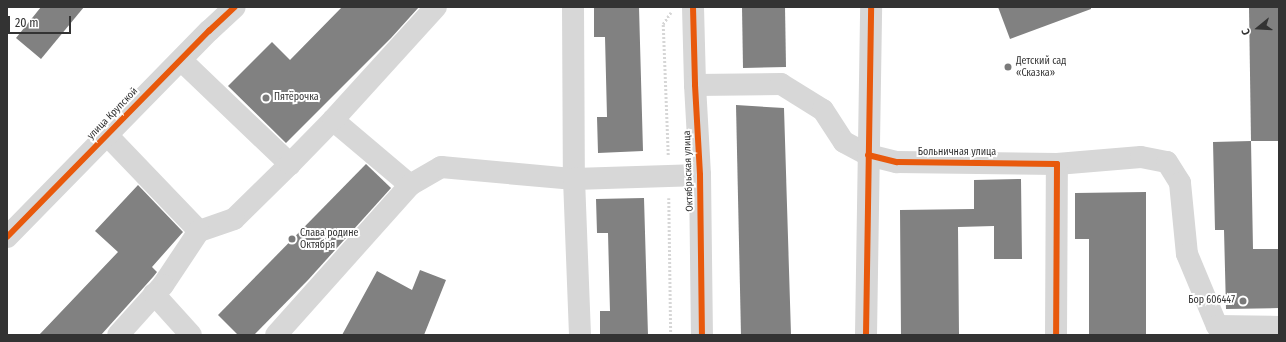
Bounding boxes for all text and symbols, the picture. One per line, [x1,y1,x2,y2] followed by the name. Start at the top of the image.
[10,8,73,34] scale bar
[1238,8,1278,48] north arrow
[15,16,39,30] text: 20 m
[1239,27,1253,37] text: С
[1016,55,1066,78] place label: Детский сад «Сказка»
[1003,62,1013,72] marker: Детский сад «Сказка»
[85,86,141,142] street label: улица Крупской
[274,92,319,104] place label: Пятёрочка
[261,93,271,103] marker: Пятёрочка
[682,130,696,212] street label: Октябрьская улица
[918,147,996,159] street label: Больничная улица
[300,227,358,250] place label: Слава родине Октября
[287,234,297,244] marker: Слава родине Октября
[1188,295,1235,307] place label: Бор 606447
[1238,296,1248,306] marker: Бор 606447

